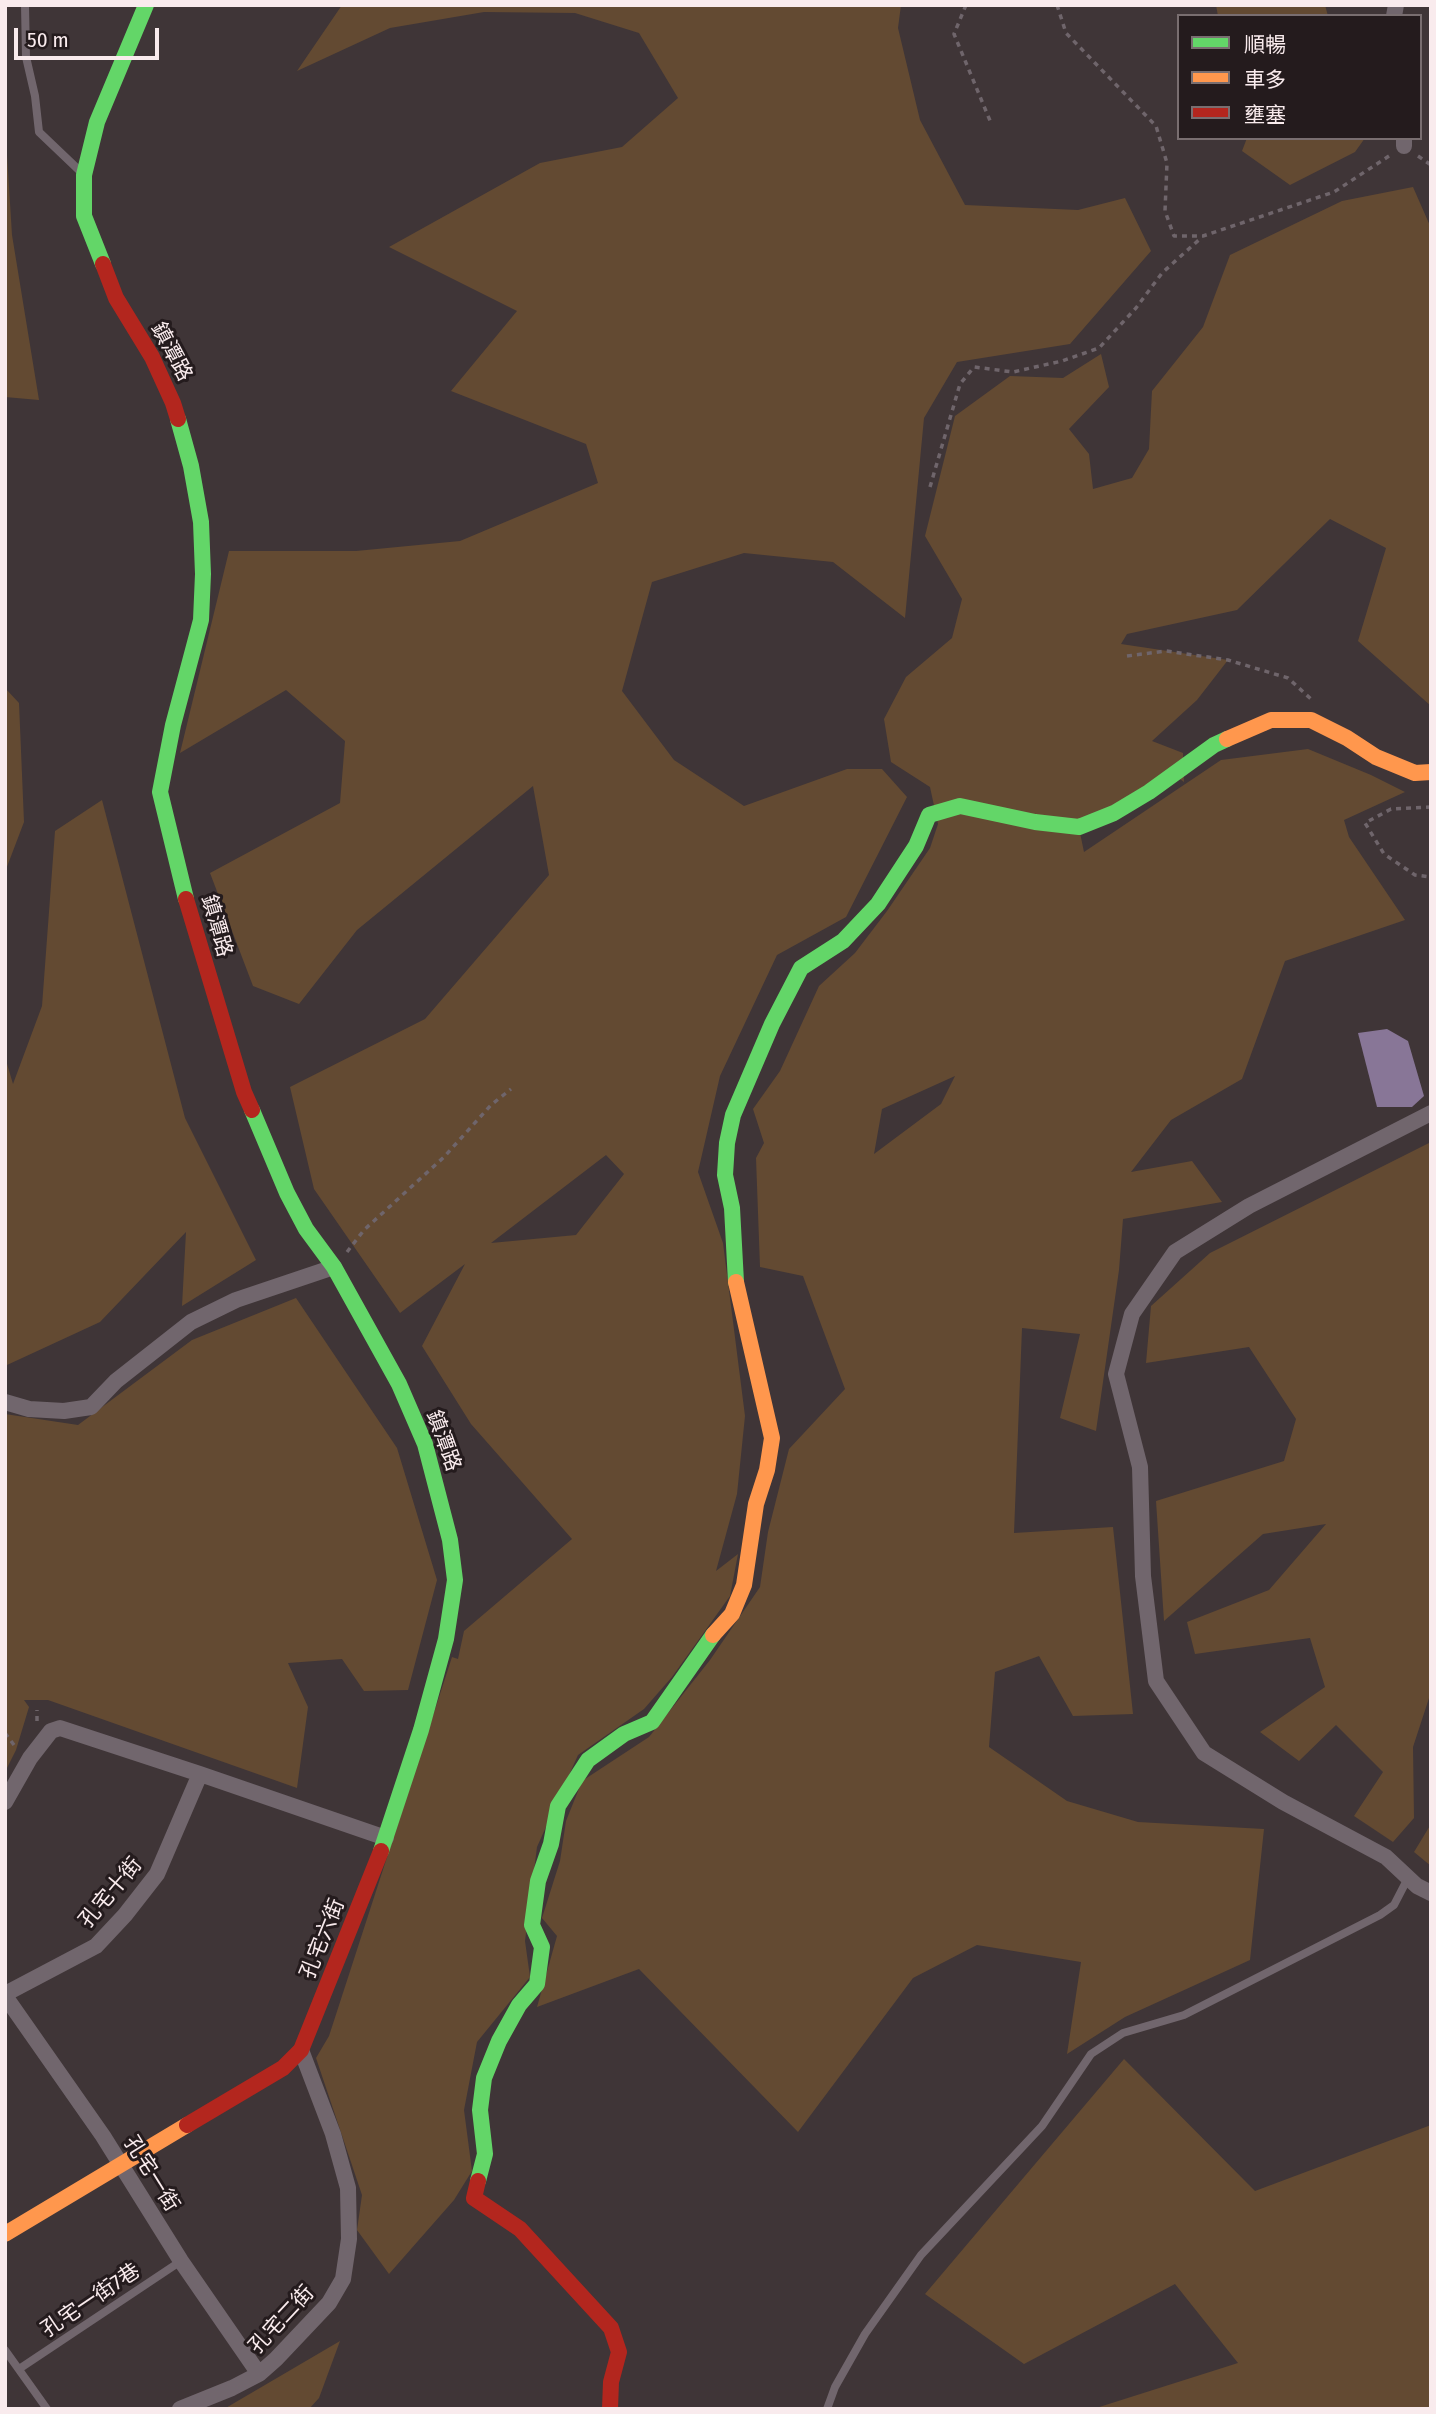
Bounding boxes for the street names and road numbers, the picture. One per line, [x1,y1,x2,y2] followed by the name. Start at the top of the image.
[145,318,197,386] street label: 鎮潭路
[195,892,237,960] street label: 鎮潭路
[420,1407,466,1475] street label: 鎮潭路
[74,1853,148,1933] street label: 孔宅十街
[296,1895,350,1983] street label: 孔宅六街
[118,2132,184,2216] street label: 孔宅一街
[37,2259,145,2343] street label: 孔宅一街7巷
[244,2281,320,2359] street label: 孔宅二街

